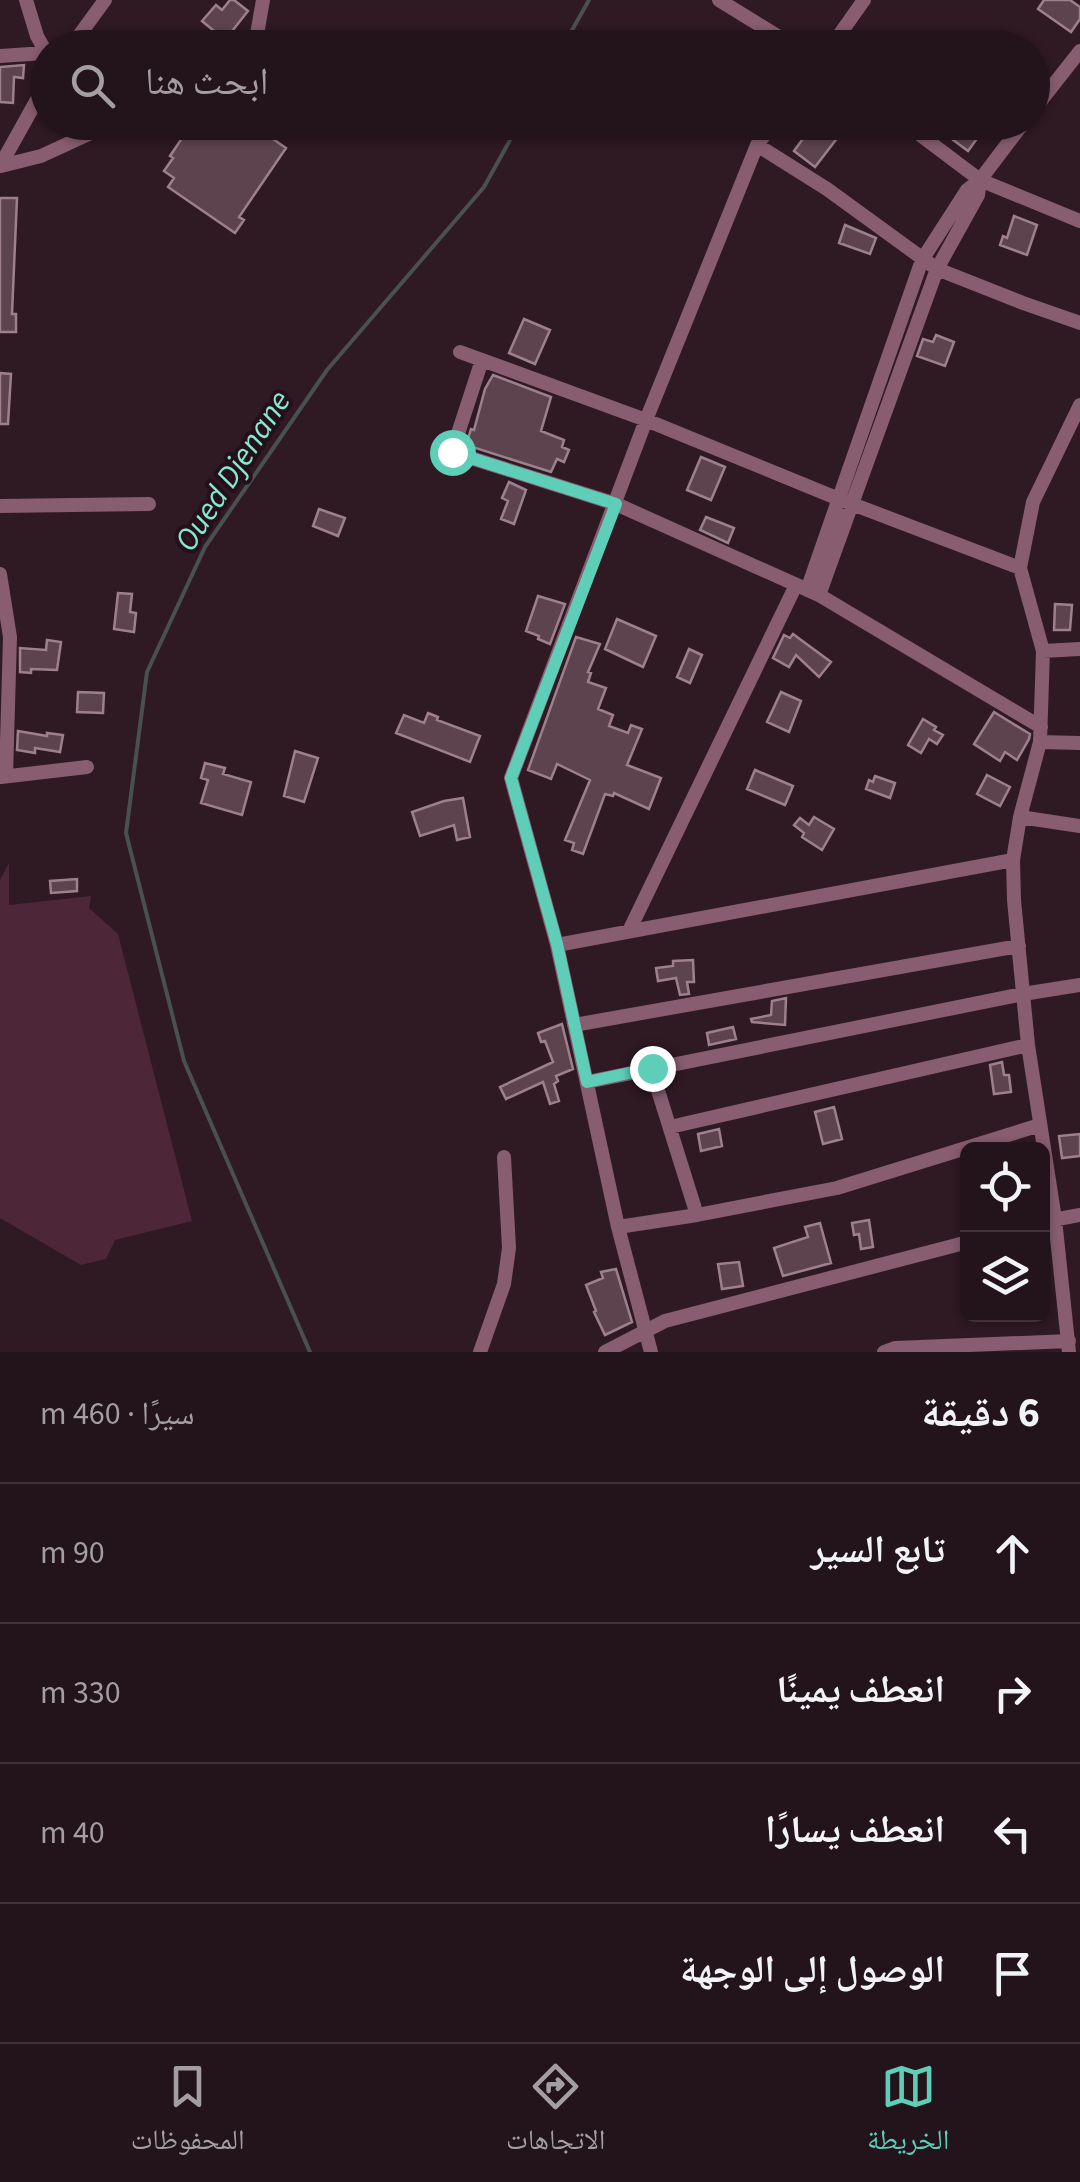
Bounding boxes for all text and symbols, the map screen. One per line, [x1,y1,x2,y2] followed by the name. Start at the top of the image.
[30,30,1050,140] search box
[145,55,268,109] text: ابحث هنا
[65,58,120,113] icon: search
[164,381,302,561] water label: Oued Djenane
[430,430,476,476] route start
[630,1046,676,1092] route end
[960,1142,1050,1322] map controls
[960,1142,1050,1232] button: locate
[960,1232,1050,1322] button: layers
[921,1383,1040,1443] text: 6 دقيقة
[40,1391,195,1437] text: سيرًا · 460 m
[811,1523,945,1577] text: تابع السير
[985,1526,1040,1581] icon: ahead
[40,1530,105,1576] text: 90 m
[776,1663,945,1717] text: انعطف يمينًا
[985,1666,1040,1721] icon: right
[40,1670,121,1716] text: 330 m
[765,1803,945,1857] text: انعطف يسارًا
[985,1806,1040,1861] icon: left
[40,1810,105,1856] text: 40 m
[680,1943,945,1997] text: الوصول إلى الوجهة
[985,1946,1040,2001] icon: arrive
[131,2059,245,2167] tab: المحفوظات
[506,2059,605,2167] tab: الاتجاهات
[867,2059,949,2167] tab: الخريطة

